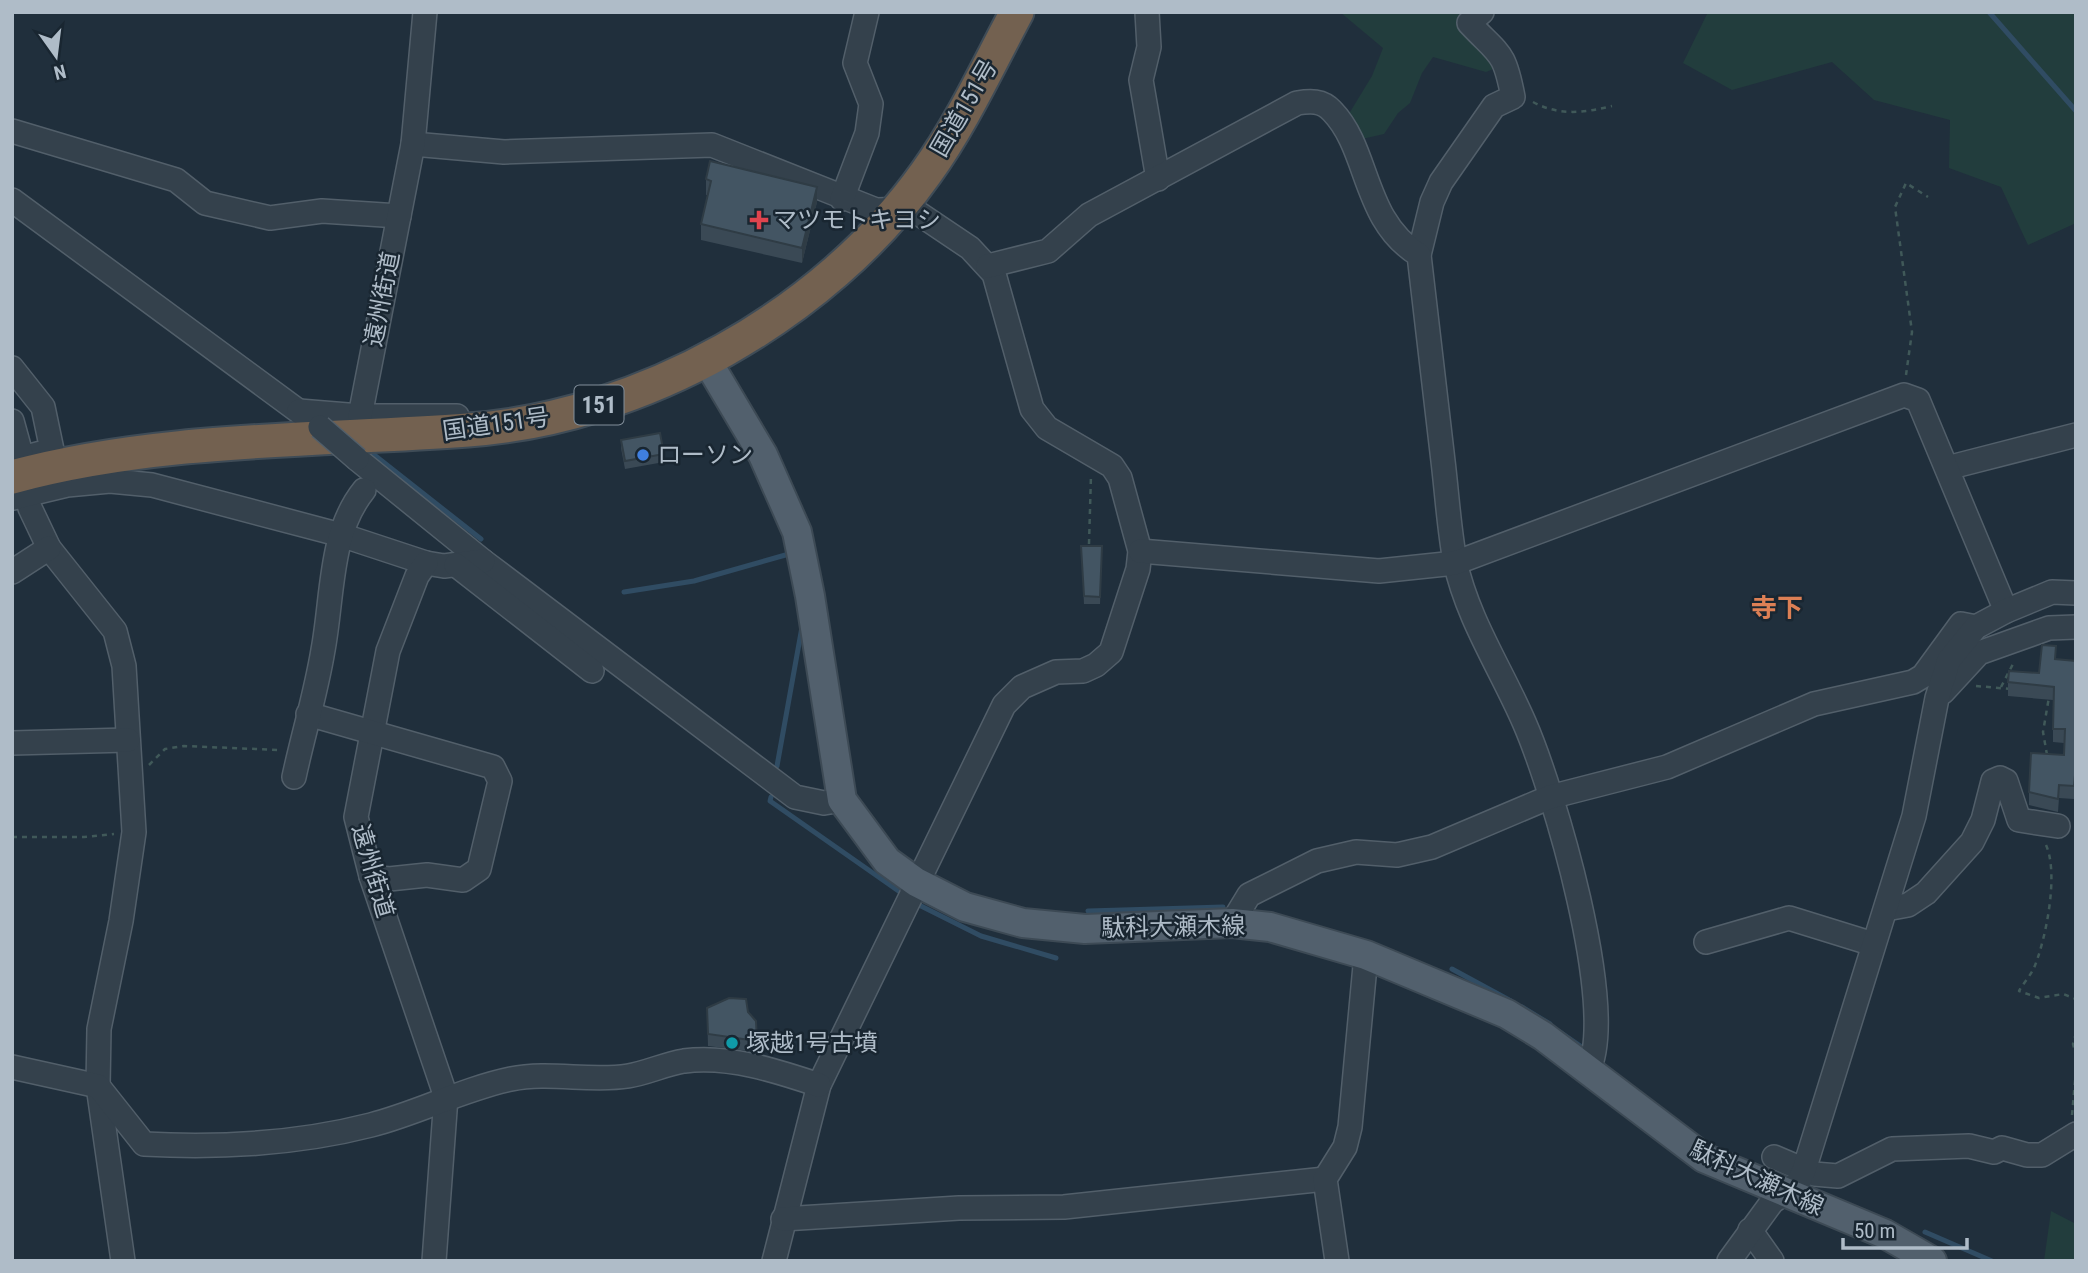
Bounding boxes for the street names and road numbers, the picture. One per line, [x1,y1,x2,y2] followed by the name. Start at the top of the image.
[925,54,1003,162] street label: 国道151号
[359,249,405,349] street label: 遠州街道
[574,386,624,424] road number: 151
[441,403,551,445] street label: 国道151号
[346,821,400,921] street label: 遠州街道
[1101,912,1245,942] street label: 駄科大瀬木線
[1686,1135,1828,1221] street label: 駄科大瀬木線

